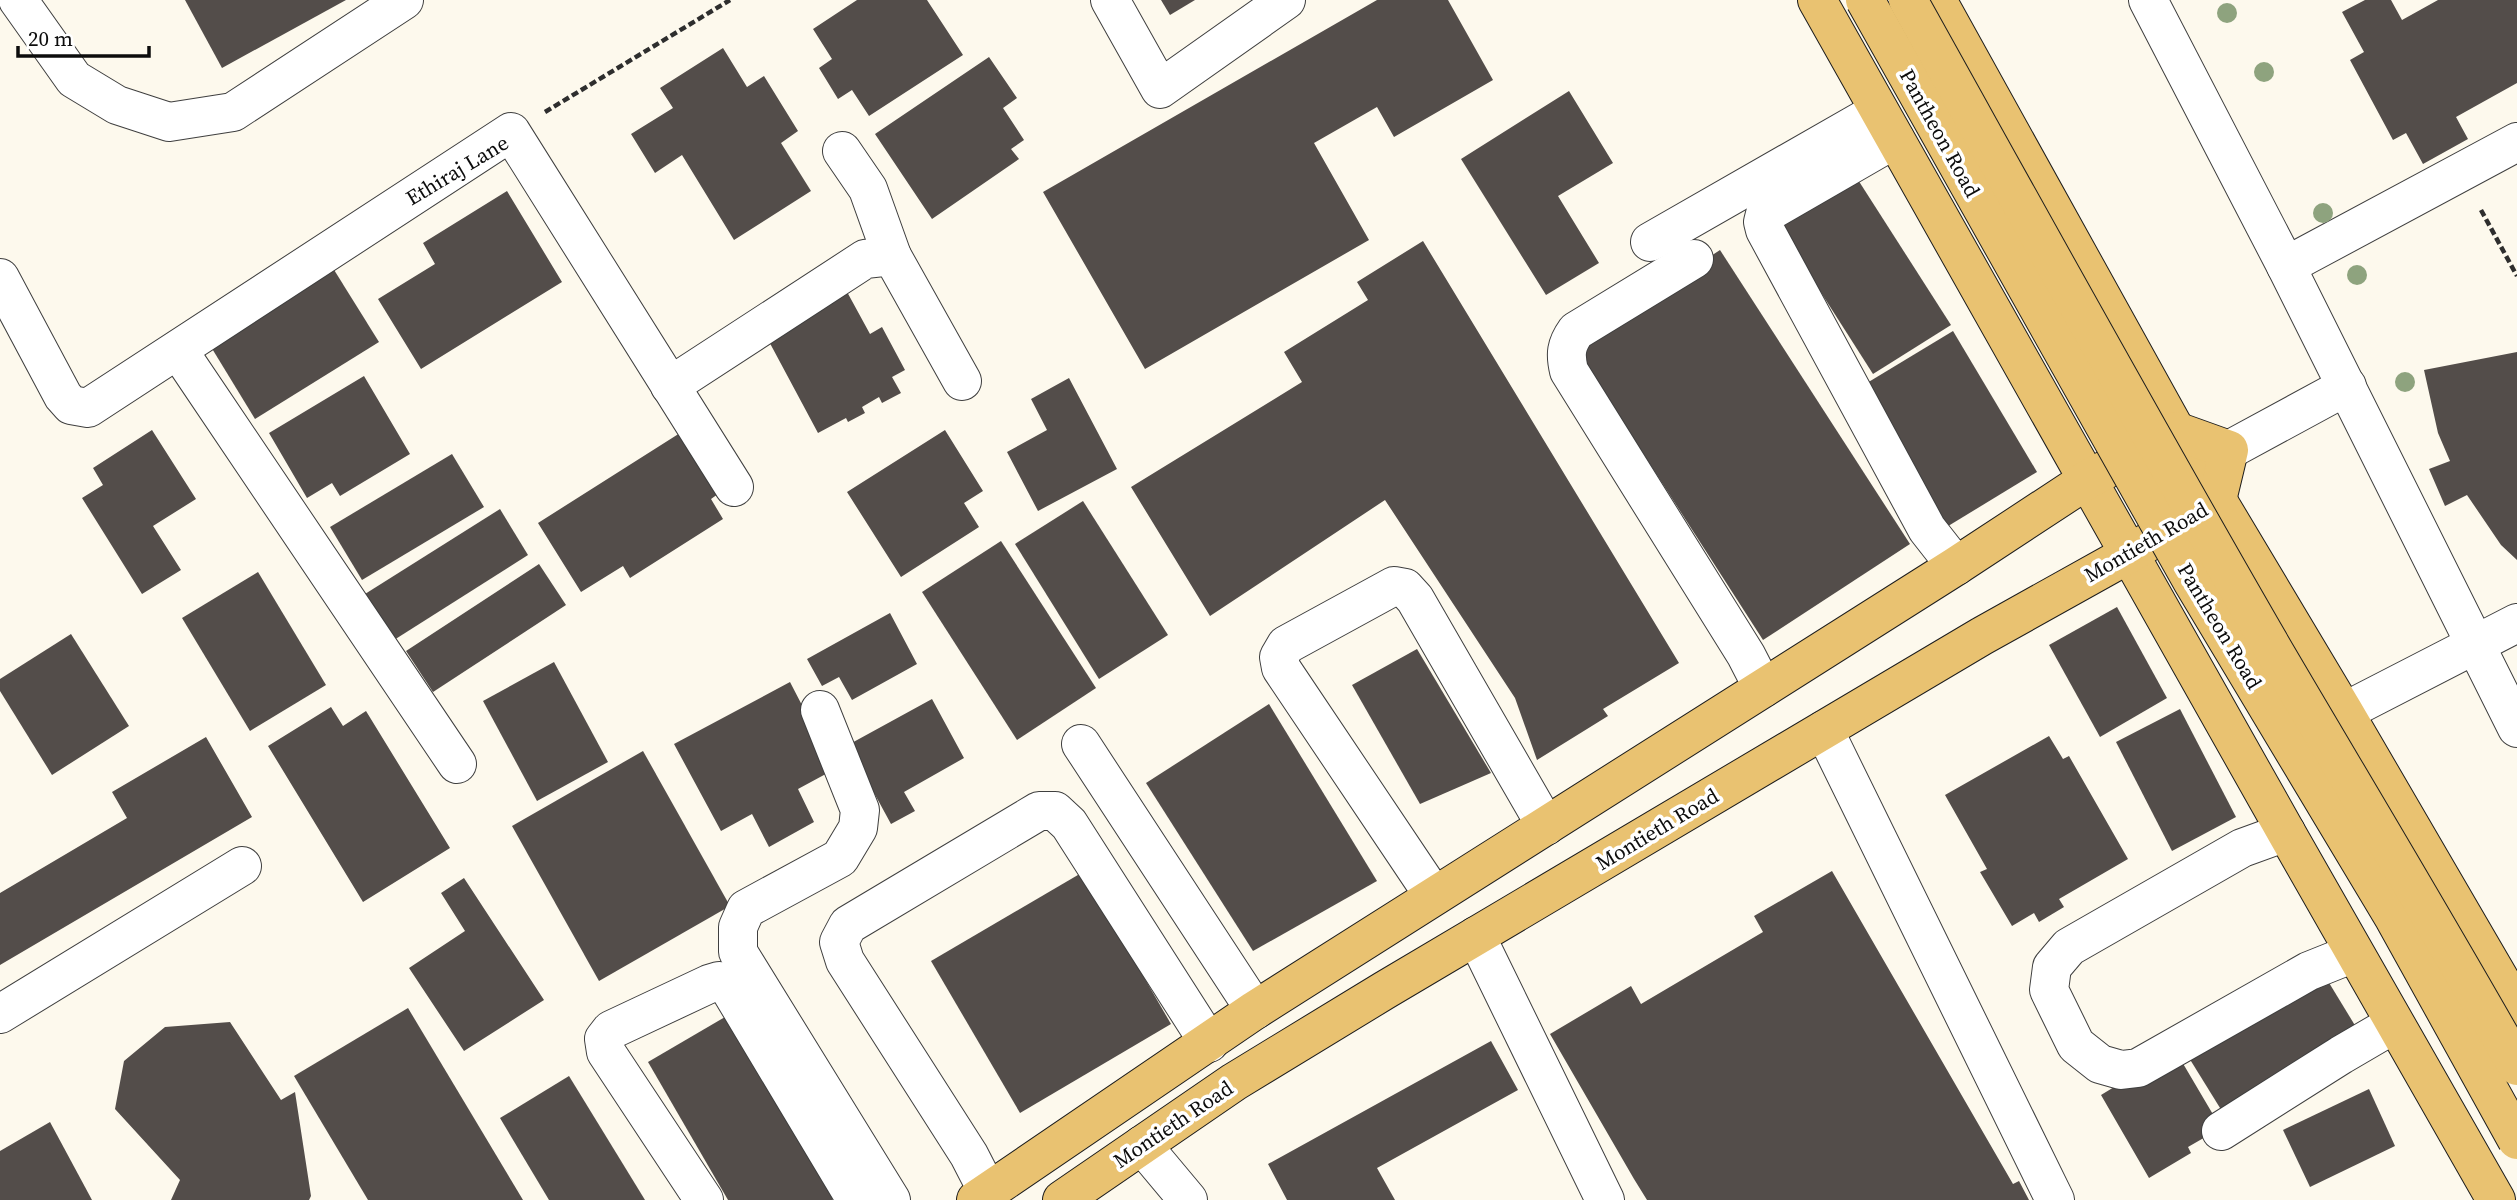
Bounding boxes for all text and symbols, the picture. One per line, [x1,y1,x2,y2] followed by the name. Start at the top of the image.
[18,14,149,58] scale bar
[28,24,73,53] text: 20 m
[1893,64,1987,202] street label: Pantheon Road
[400,128,514,212] street label: Ethiraj Lane
[2079,495,2213,589] street label: Montieth Road
[2171,557,2269,695] street label: Pantheon Road
[1590,781,1724,877] street label: Montieth Road
[1108,1073,1239,1175] street label: Montieth Road

